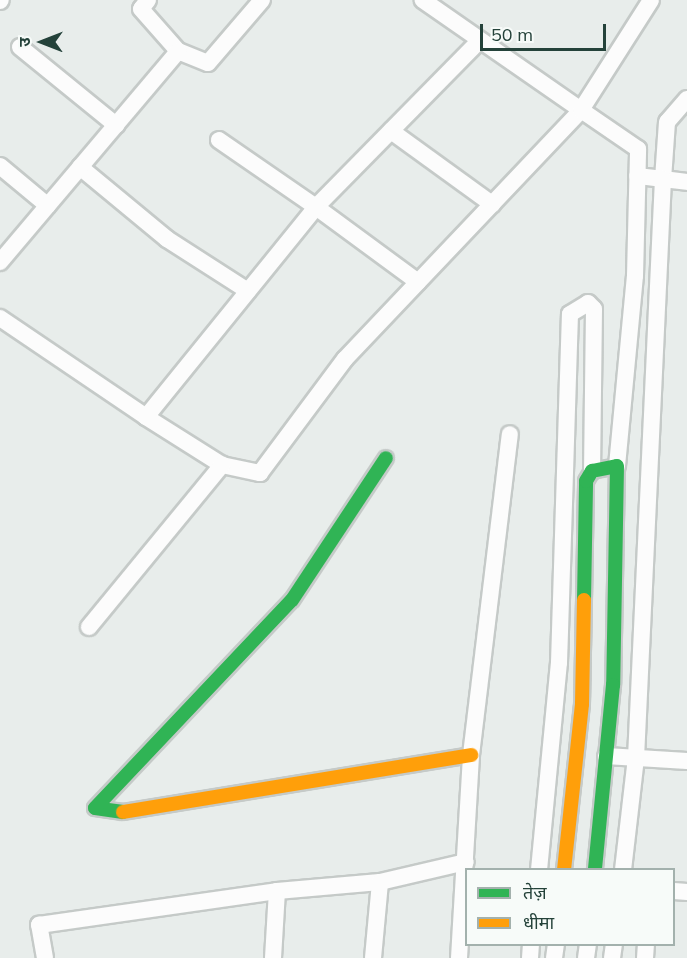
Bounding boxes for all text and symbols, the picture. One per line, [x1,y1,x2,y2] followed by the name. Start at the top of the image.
[12,12,72,72] north arrow
[483,12,609,50] scale bar
[491,23,533,46] text: 50 m
[14,37,34,47] text: उ
[465,868,675,946] legend
[523,881,547,904] text: तेज़
[523,911,554,934] text: धीमा

